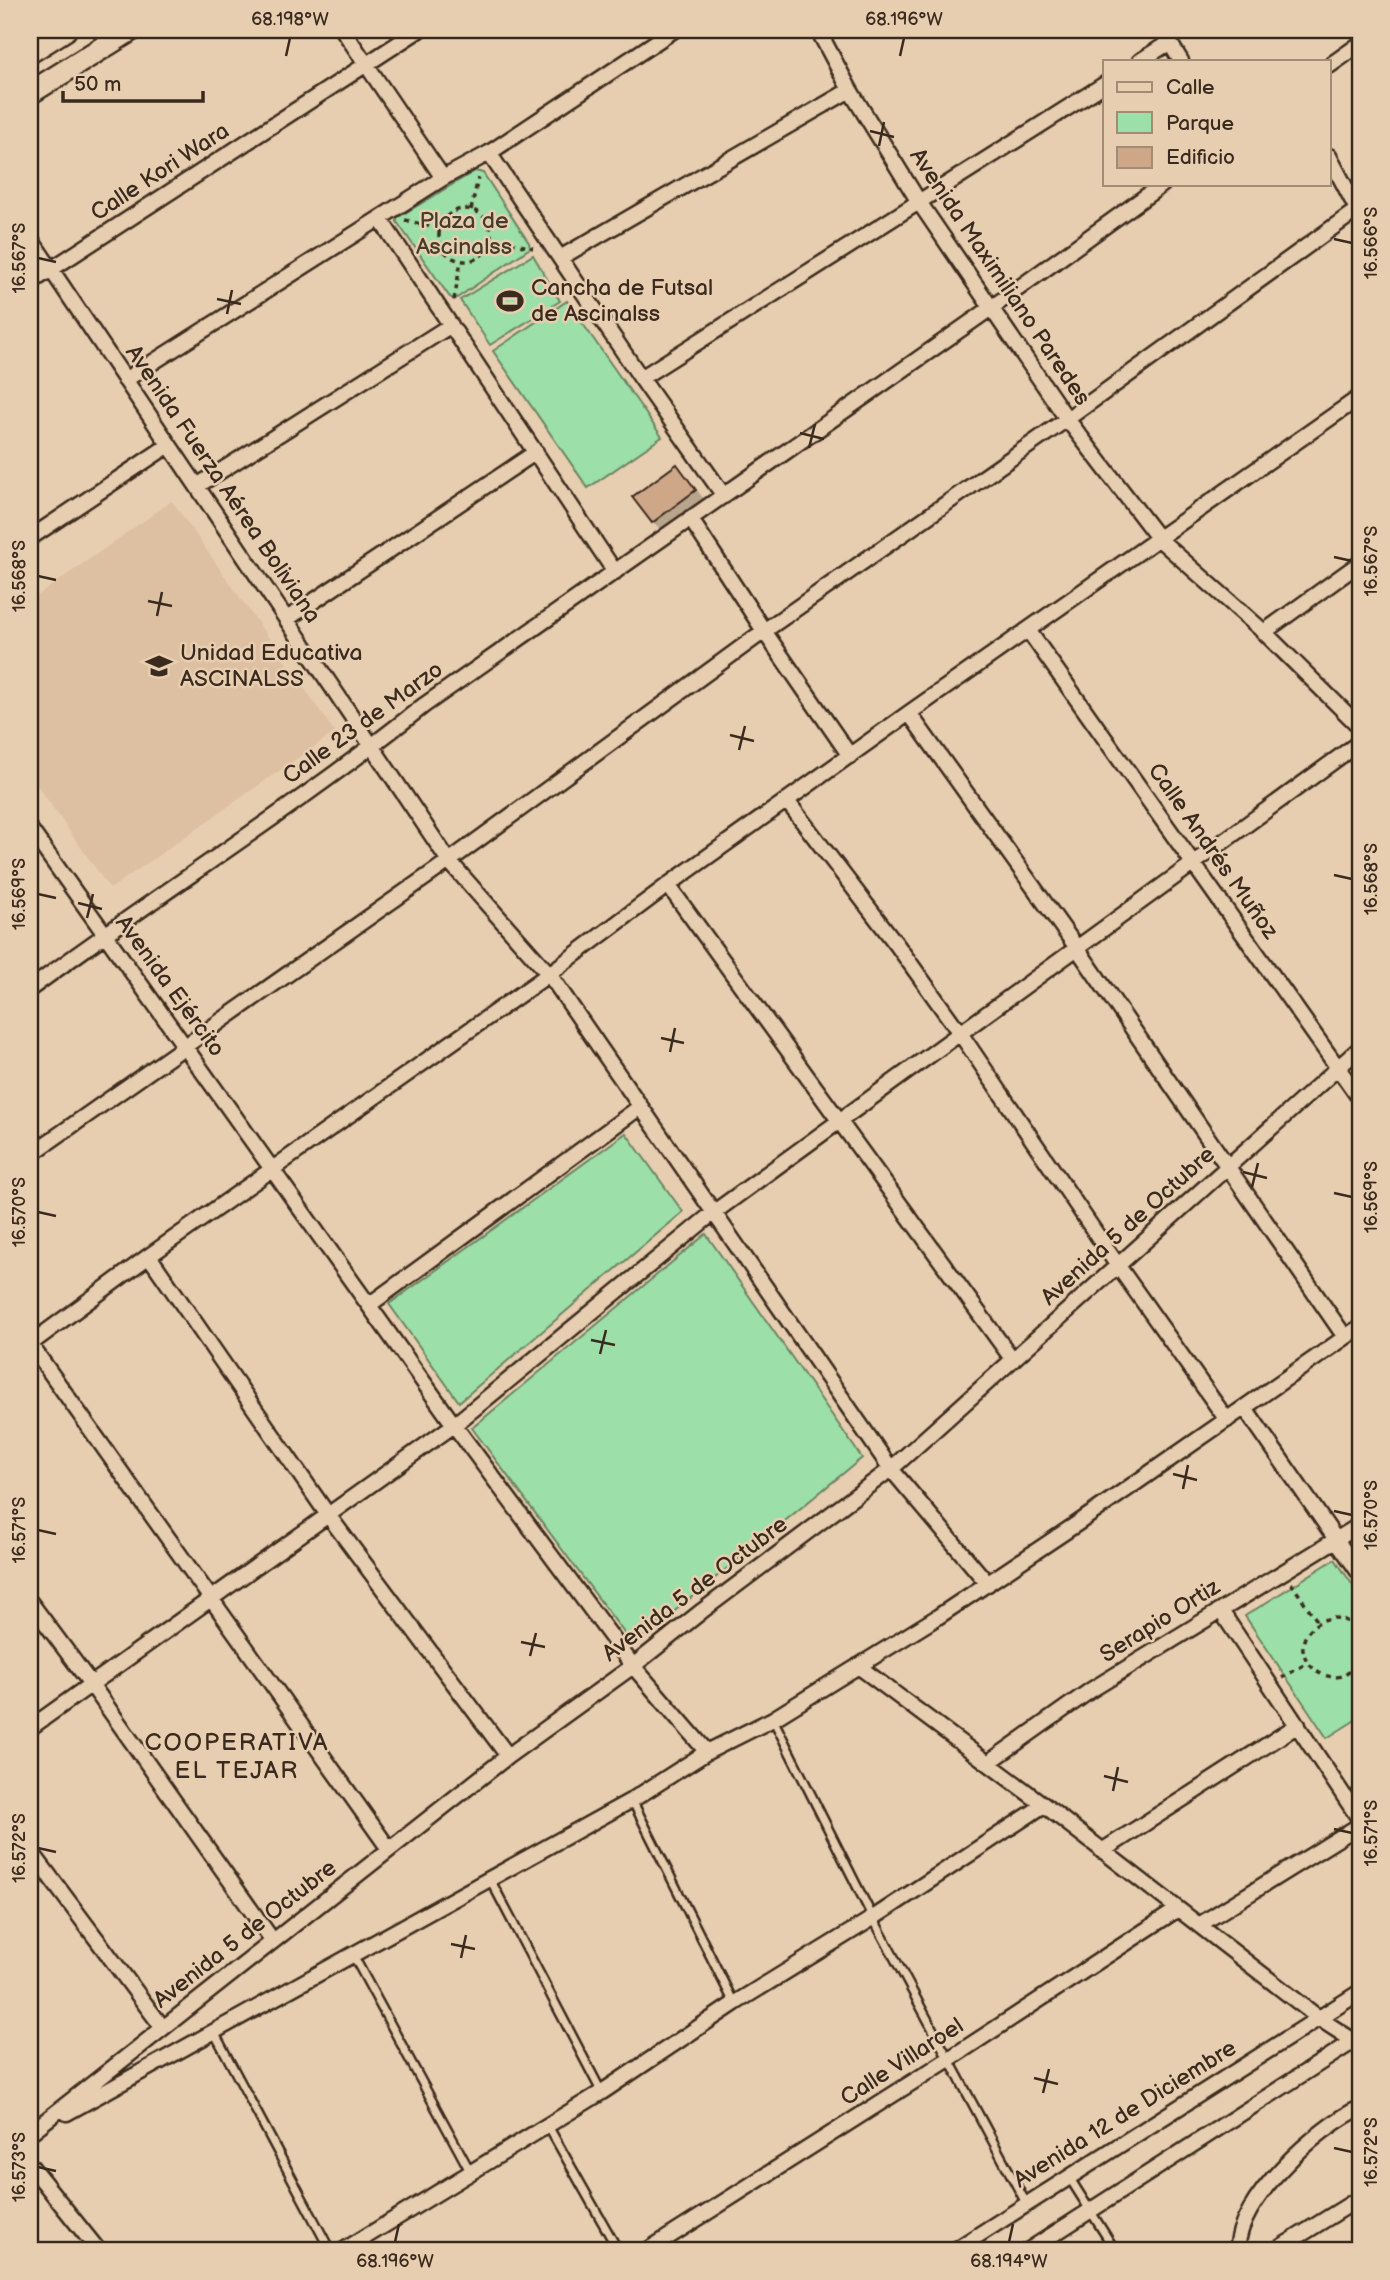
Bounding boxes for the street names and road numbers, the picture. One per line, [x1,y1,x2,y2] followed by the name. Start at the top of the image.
[85,117,235,227] street label: Calle Kori Wara
[903,143,1097,411] street label: Avenida Maximiliano Paredes
[119,340,327,628] street label: Avenida Fuerza Aérea Boliviana
[277,655,449,791] street label: Calle 23 de Marzo
[1142,758,1285,945] street label: Calle Andrés Muñoz
[109,910,231,1062] street label: Avenida Ejército
[1035,1140,1221,1312] street label: Avenida 5 de Octubre
[597,1510,793,1668] street label: Avenida 5 de Octubre
[1095,1573,1226,1669] street label: Serapio Ortiz
[148,1854,342,2014] street label: Avenida 5 de Octubre
[835,2012,969,2112] street label: Calle Villaroel
[1008,2034,1242,2194] street label: Avenida 12 de Diciembre

